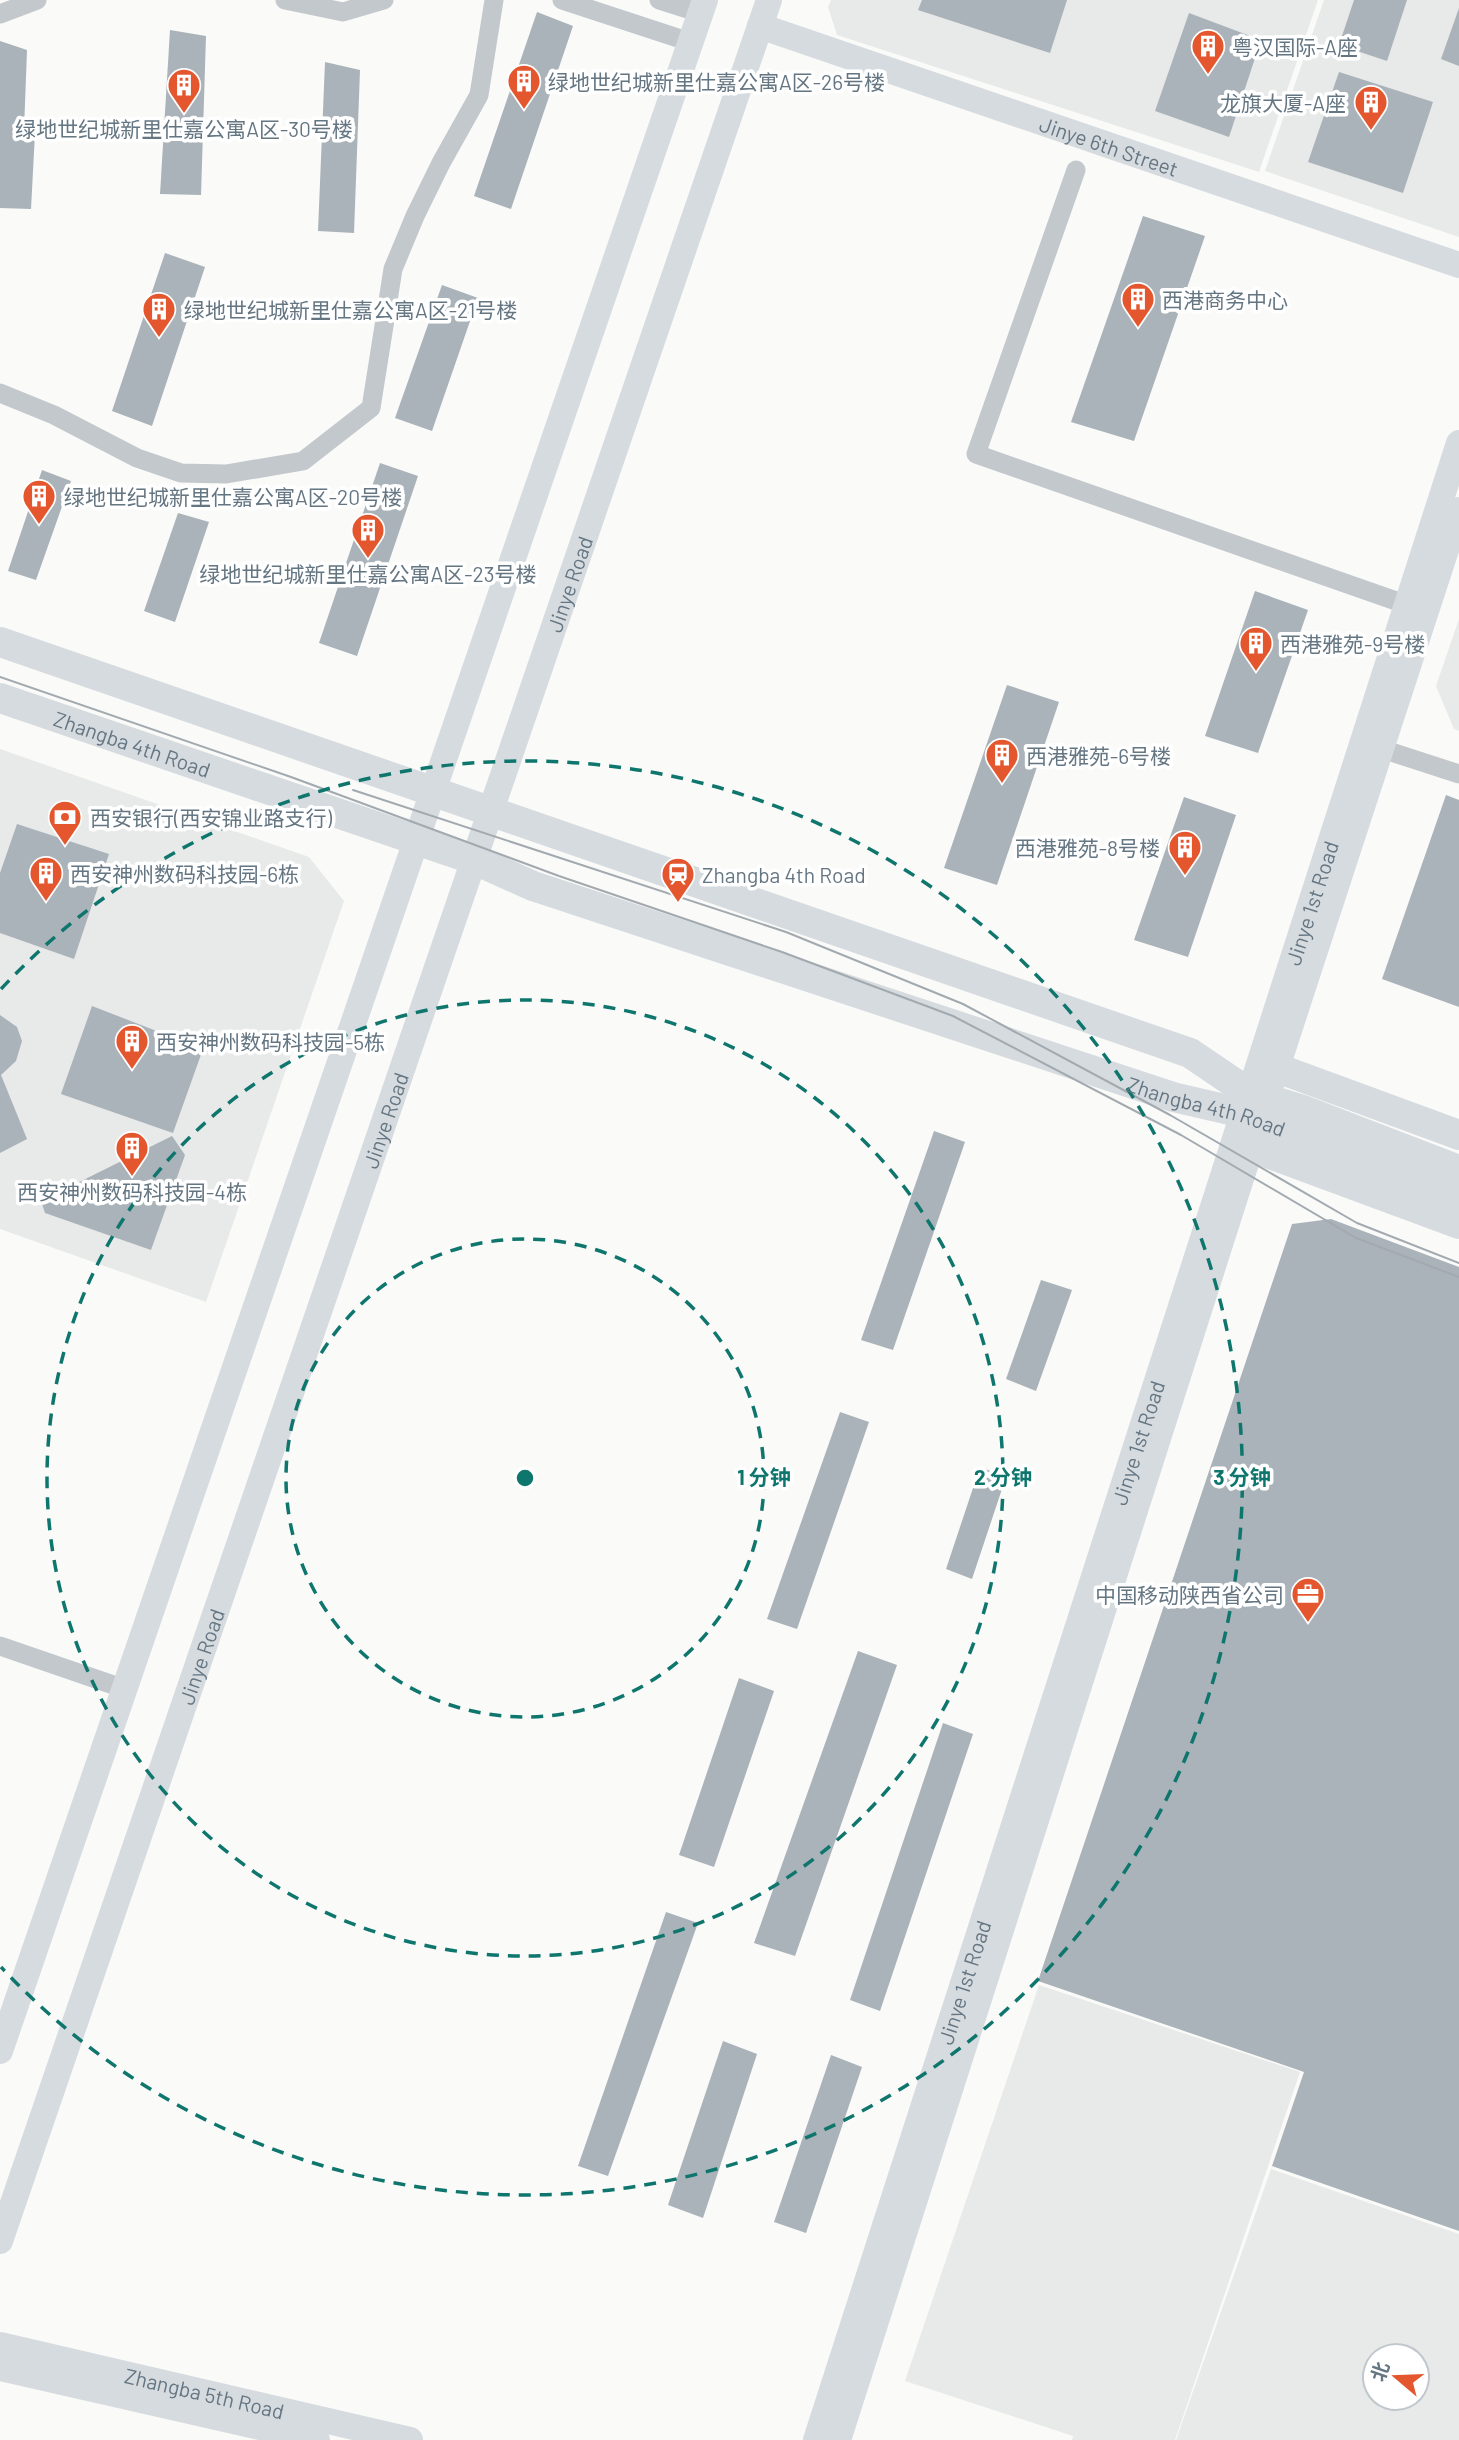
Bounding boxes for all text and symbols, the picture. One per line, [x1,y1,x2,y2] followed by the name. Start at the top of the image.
[1189,27,1227,76] building icon: 粤汉国际-A座
[1232,34,1358,59] place label: 粤汉国际-A座
[505,62,543,111] building icon: 绿地世纪城新里仕嘉公寓A区-26号楼
[165,66,203,115] building icon: 绿地世纪城新里仕嘉公寓A区-30号楼
[548,69,885,94] place label: 绿地世纪城新里仕嘉公寓A区-26号楼
[1352,83,1390,132] building icon: 龙旗大厦-A座
[1220,90,1346,115] place label: 龙旗大厦-A座
[1037,110,1182,181] street label: Jinye 6th Street
[15,116,353,141] place label: 绿地世纪城新里仕嘉公寓A区-30号楼
[1119,280,1157,329] building icon: 西港商务中心
[1162,287,1288,312] place label: 西港商务中心
[140,290,178,339] building icon: 绿地世纪城新里仕嘉公寓A区-21号楼
[184,297,517,322] place label: 绿地世纪城新里仕嘉公寓A区-21号楼
[20,477,58,526] building icon: 绿地世纪城新里仕嘉公寓A区-20号楼
[64,484,402,509] place label: 绿地世纪城新里仕嘉公寓A区-20号楼
[349,511,387,560] building icon: 绿地世纪城新里仕嘉公寓A区-23号楼
[541,533,597,635] street label: Jinye Road
[200,561,536,586] place label: 绿地世纪城新里仕嘉公寓A区-23号楼
[1237,624,1275,673] building icon: 西港雅苑-9号楼
[1280,631,1425,656] place label: 西港雅苑-9号楼
[51,705,214,781] street label: Zhangba 4th Road
[983,736,1021,785] building icon: 西港雅苑-6号楼
[1026,743,1171,768] place label: 西港雅苑-6号楼
[46,798,84,847] bank icon: 西安银行(西安锦业路支行)
[90,805,332,830] place label: 西安银行(西安锦业路支行)
[1166,828,1204,877] building icon: 西港雅苑-8号楼
[1015,835,1160,860] place label: 西港雅苑-8号楼
[1279,837,1343,968] street label: Jinye 1st Road
[27,854,65,903] building icon: 西安神州数码科技园-6栋
[659,855,697,904] station icon: Zhangba 4th Road
[70,861,299,886] place label: 西安神州数码科技园-6栋
[702,862,866,887] place label: Zhangba 4th Road
[113,1022,151,1071] building icon: 西安神州数码科技园-5栋
[156,1029,385,1054] place label: 西安神州数码科技园-5栋
[357,1069,413,1171] street label: Jinye Road
[1124,1070,1289,1141] street label: Zhangba 4th Road
[113,1129,151,1178] building icon: 西安神州数码科技园-4栋
[17,1179,247,1204] place label: 西安神州数码科技园-4栋
[1106,1377,1169,1508] street label: Jinye 1st Road
[737,1464,791,1489] text: 1 分钟
[974,1464,1032,1489] text: 2 分钟
[1213,1464,1271,1489] text: 3 分钟
[513,1466,537,1490] centre of rings
[1289,1575,1327,1624] office icon: 中国移动陕西省公司
[1095,1582,1284,1607] place label: 中国移动陕西省公司
[173,1605,229,1708] street label: Jinye Road
[932,1917,995,2047] street label: Jinye 1st Road
[1361,2342,1431,2412] north arrow
[1365,2359,1393,2384] text: 北
[122,2362,287,2423] street label: Zhangba 5th Road

